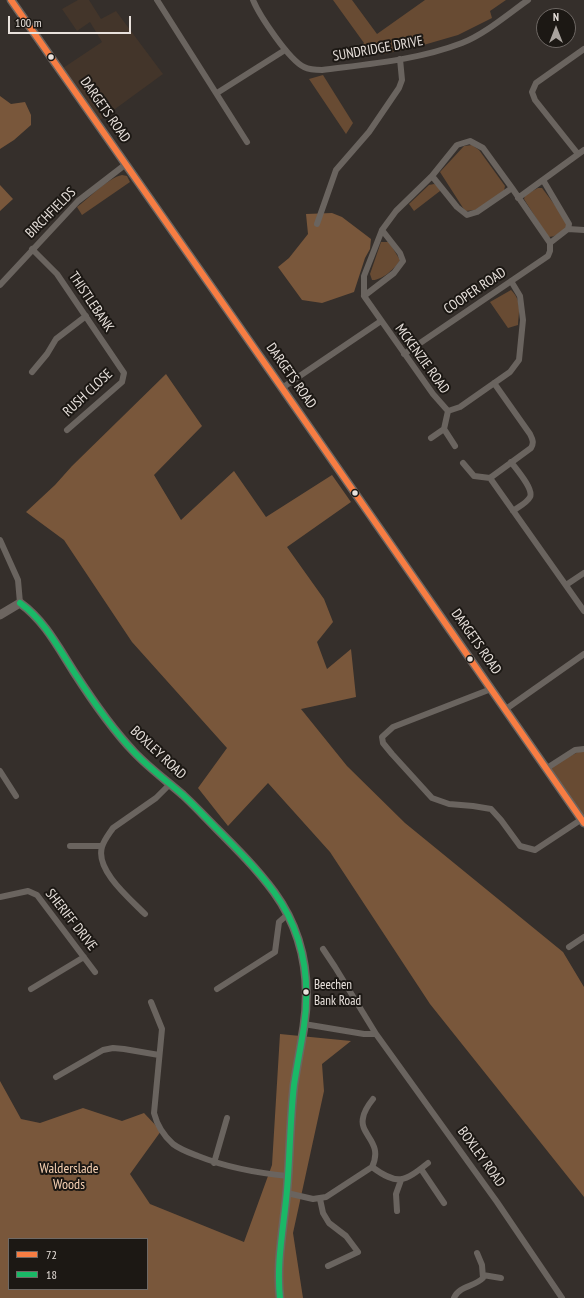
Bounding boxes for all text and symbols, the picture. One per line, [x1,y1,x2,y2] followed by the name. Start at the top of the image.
[10,8,133,34] scale bar
[536,8,576,48] north arrow
[553,10,559,24] text: N
[15,15,42,30] text: 100 m
[332,33,424,65] street label: SUNDRIDGE DRIVE
[46,52,56,62] unlabelled marker
[76,74,134,146] street label: DARGETS ROAD
[22,184,80,242] street label: BIRCHFIELDS
[441,264,509,318] street label: COOPER ROAD
[65,269,117,335] street label: THISTLEBANK
[391,321,453,397] street label: MCKENZIE ROAD
[262,340,320,412] street label: DARGETS ROAD
[60,366,116,420] street label: RUSH CLOSE
[350,488,360,498] unlabelled marker
[447,606,505,678] street label: DARGETS ROAD
[465,654,475,664] unlabelled marker
[127,723,189,783] street label: BOXLEY ROAD
[42,886,100,954] street label: SHERIFF DRIVE
[314,977,361,1008] place label: Beechen Bank Road
[301,987,311,997] marker: Beechen Bank Road
[454,1124,508,1190] street label: BOXLEY ROAD
[40,1161,98,1194] park label: Walderslade Woods
[8,1238,148,1290] legend
[46,1247,57,1262] text: 72
[46,1267,57,1282] text: 18

